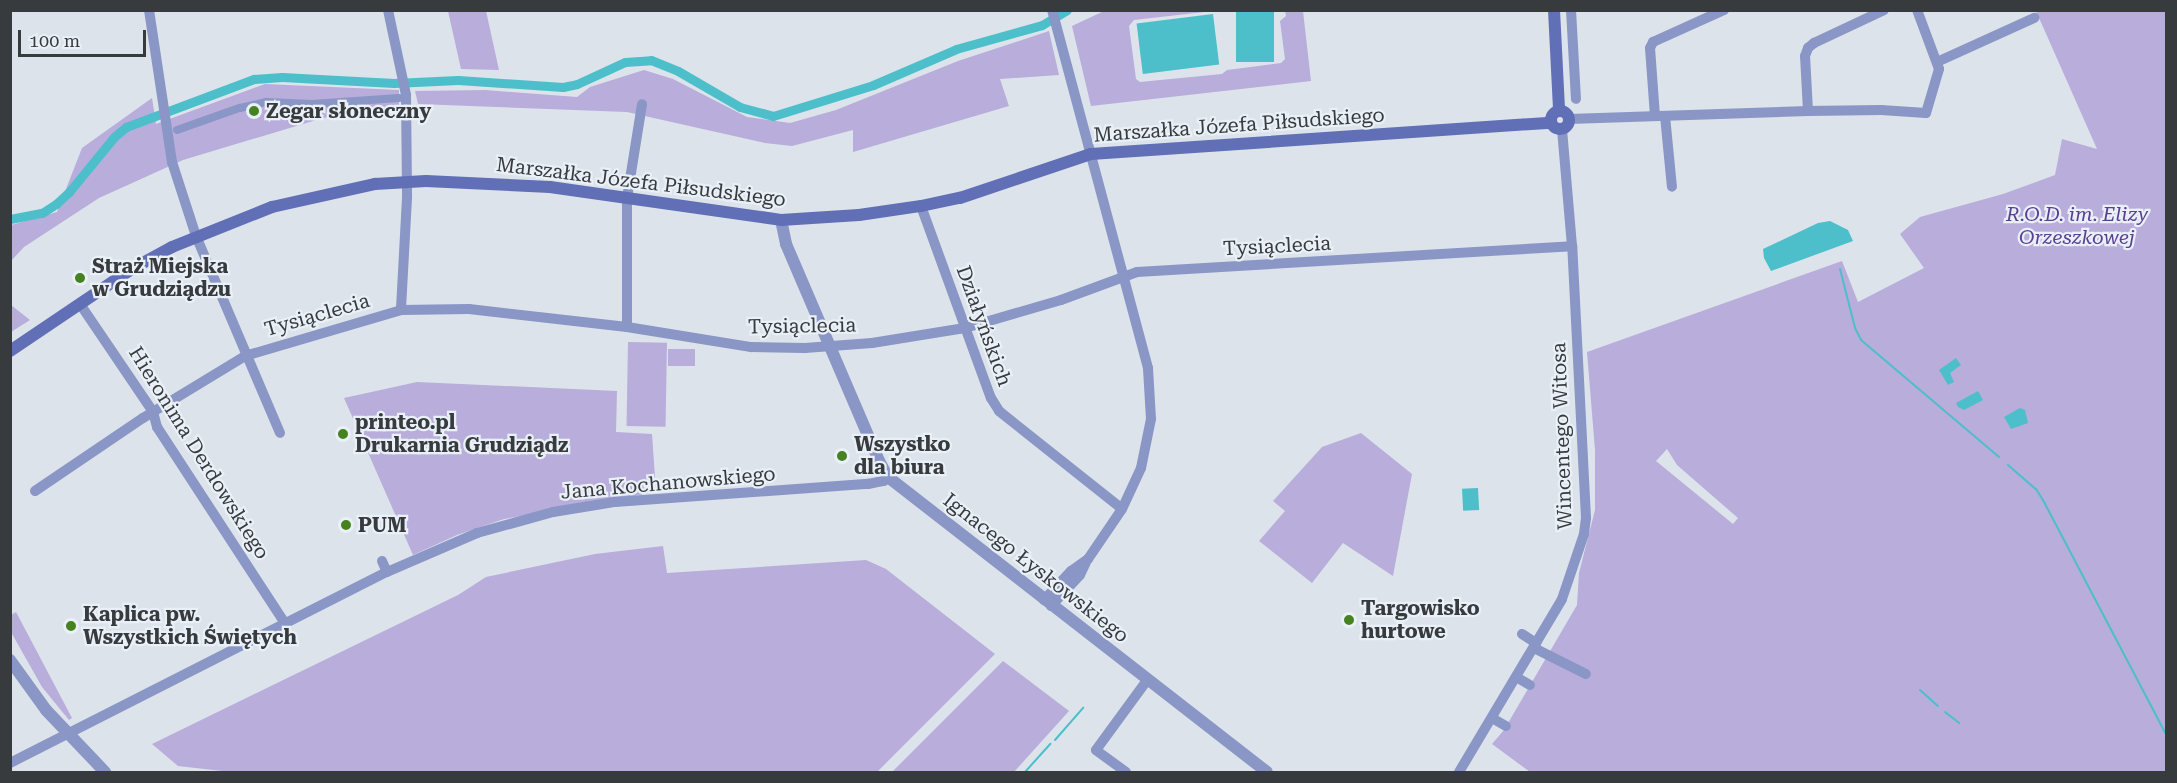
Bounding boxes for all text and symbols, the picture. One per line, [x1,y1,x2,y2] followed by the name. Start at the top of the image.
[21,18,148,56] scale bar
[29,30,80,51] text: 100 m
[266,99,431,123] place label: Zegar słoneczny
[1093,103,1385,147] street label: Marszałka Józefa Piłsudskiego
[247,104,261,118] marker: Zegar słoneczny
[495,152,787,212] street label: Marszałka Józefa Piłsudskiego
[2006,203,2148,250] park label: R.O.D. im. Elizy Orzeszkowej
[1222,231,1332,261] street label: Tysiąclecia
[92,254,231,301] place label: Straż Miejska w Grudziądzu
[951,262,1017,390] street label: Działyńskich
[73,271,87,285] marker: Straż Miejska w Grudziądzu
[262,289,372,341] street label: Tysiąclecia
[748,313,856,339] street label: Tysiąclecia
[124,342,274,564] street label: Hieronima Derdowskiego
[1547,342,1577,530] street label: Wincentego Witosa
[355,410,568,457] place label: printeo.pl Drukarnia Grudziądz
[336,427,350,441] marker: printeo.pl Drukarnia Grudziądz
[854,432,951,479] place label: Wszystko dla biura
[835,449,849,463] marker: Wszystko dla biura
[560,462,776,504] street label: Jana Kochanowskiego
[938,488,1134,648] street label: Ignacego Łyskowskiego
[358,513,407,537] place label: PUM
[339,518,353,532] marker: PUM
[1361,596,1480,643] place label: Targowisko hurtowe
[83,602,297,649] place label: Kaplica pw. Wszystkich Świętych
[1342,613,1356,627] marker: Targowisko hurtowe
[64,619,78,633] marker: Kaplica pw. Wszystkich Świętych

